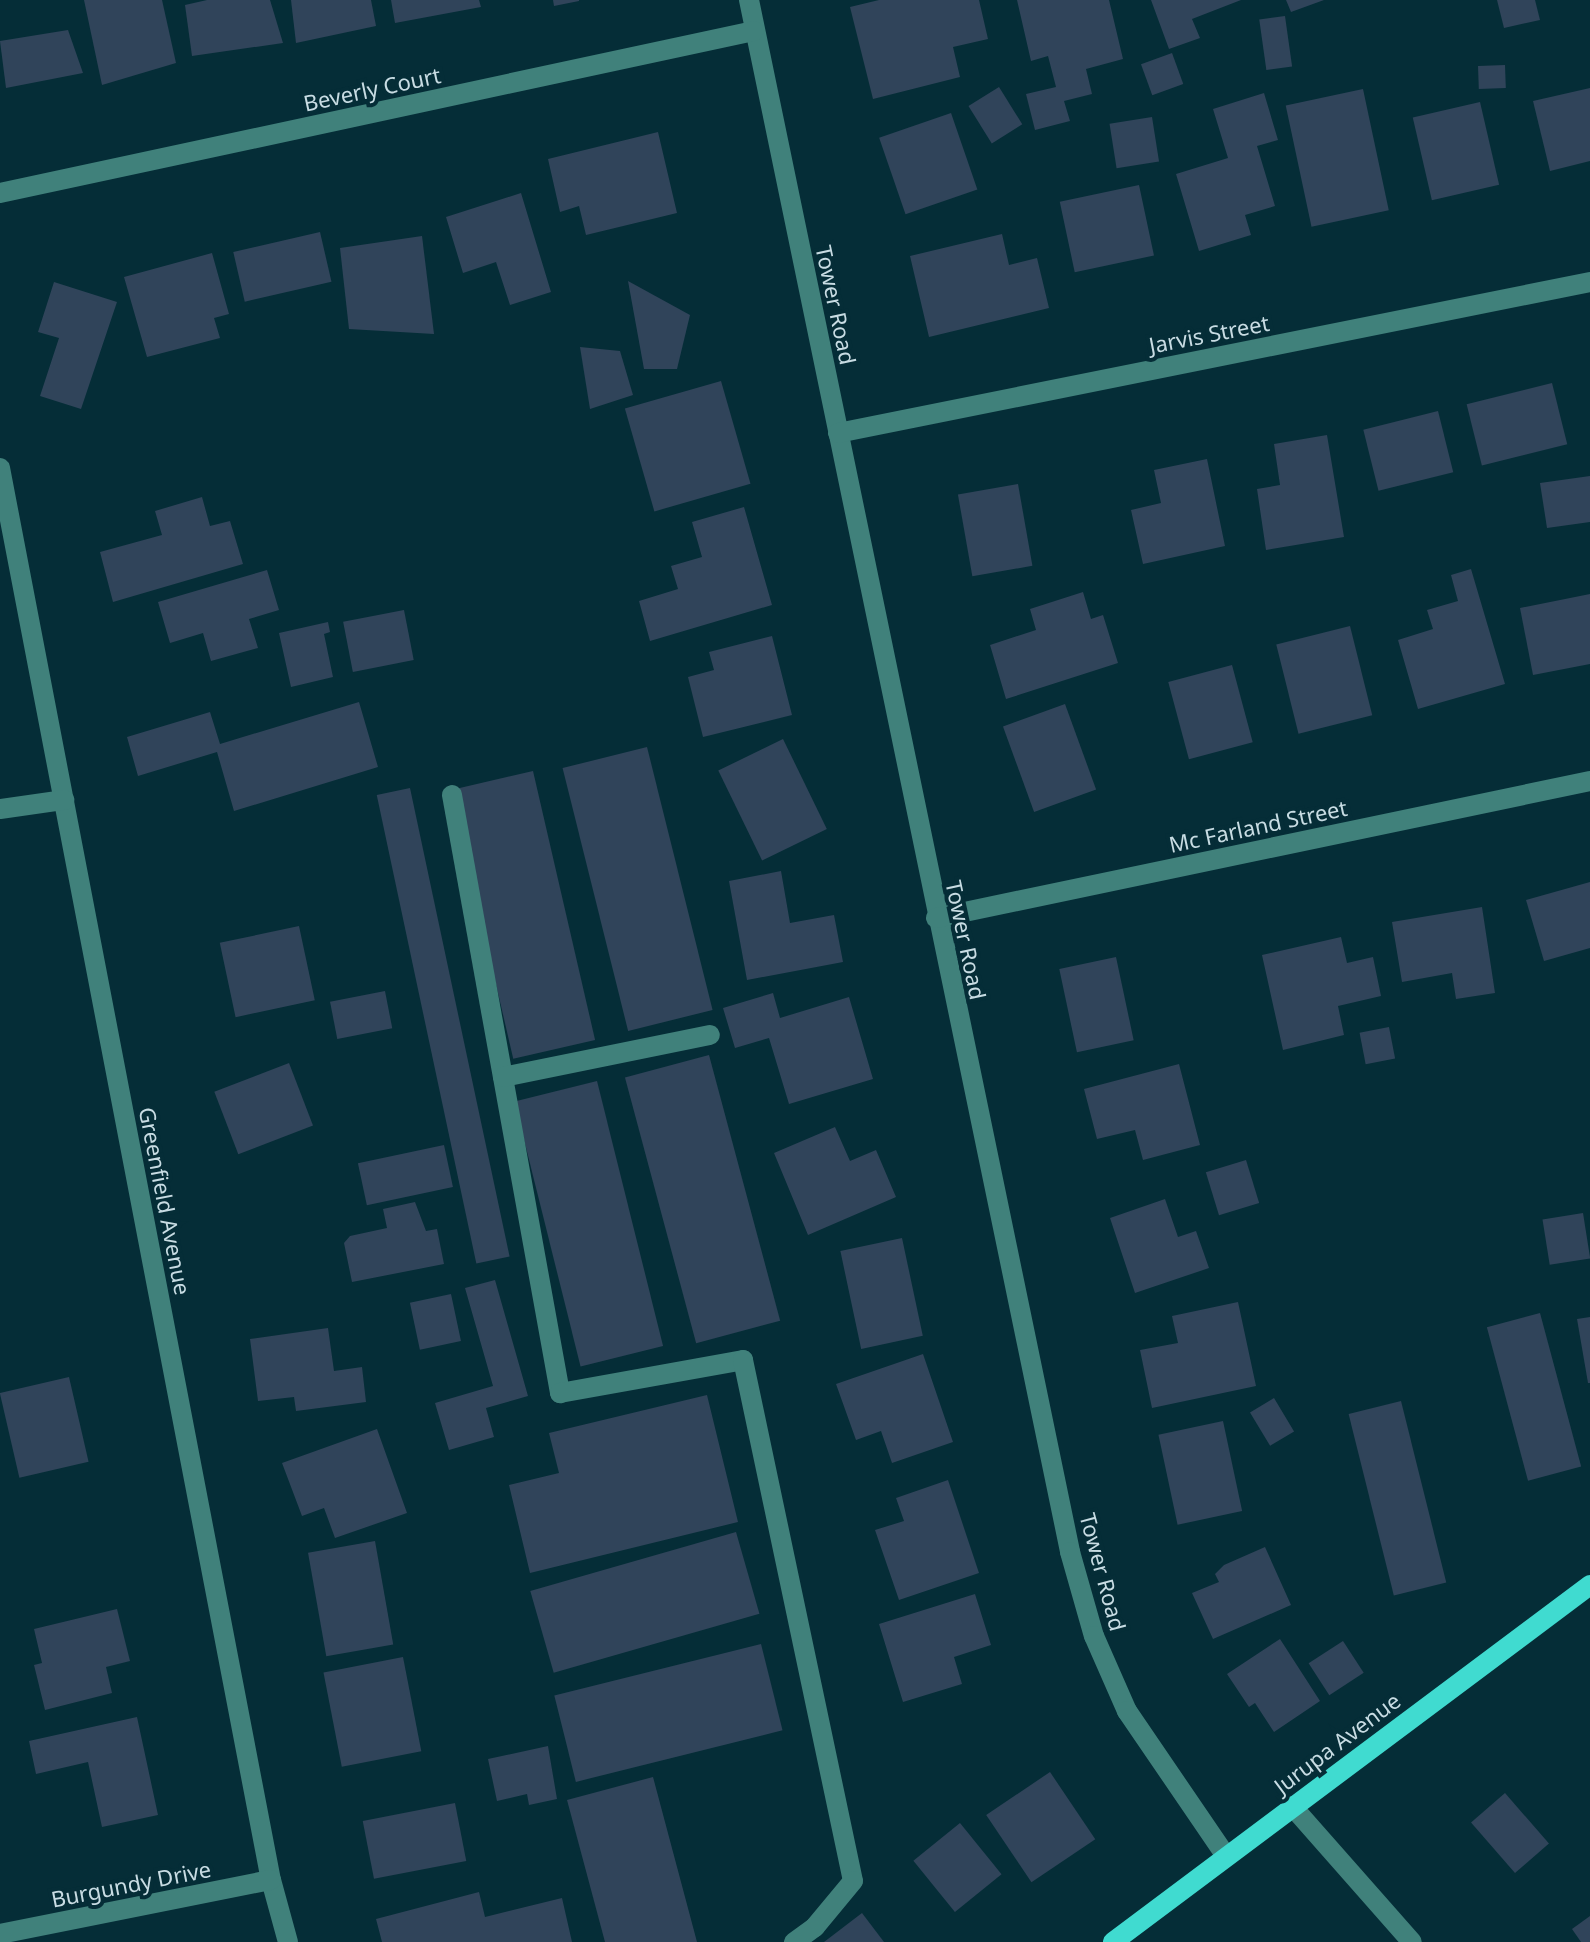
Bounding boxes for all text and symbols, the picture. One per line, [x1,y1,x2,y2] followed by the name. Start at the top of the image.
[301,62,443,116] street label: Beverly Court
[811,243,861,367] street label: Tower Road
[1147,309,1271,359] street label: Jarvis Street
[1167,794,1349,858] street label: Mc Farland Street
[941,878,991,1002] street label: Tower Road
[134,1105,196,1297] street label: Greenfield Avenue
[1075,1510,1131,1634] street label: Tower Road
[1269,1687,1405,1799] street label: Jurupa Avenue
[49,1856,213,1912] street label: Burgundy Drive

